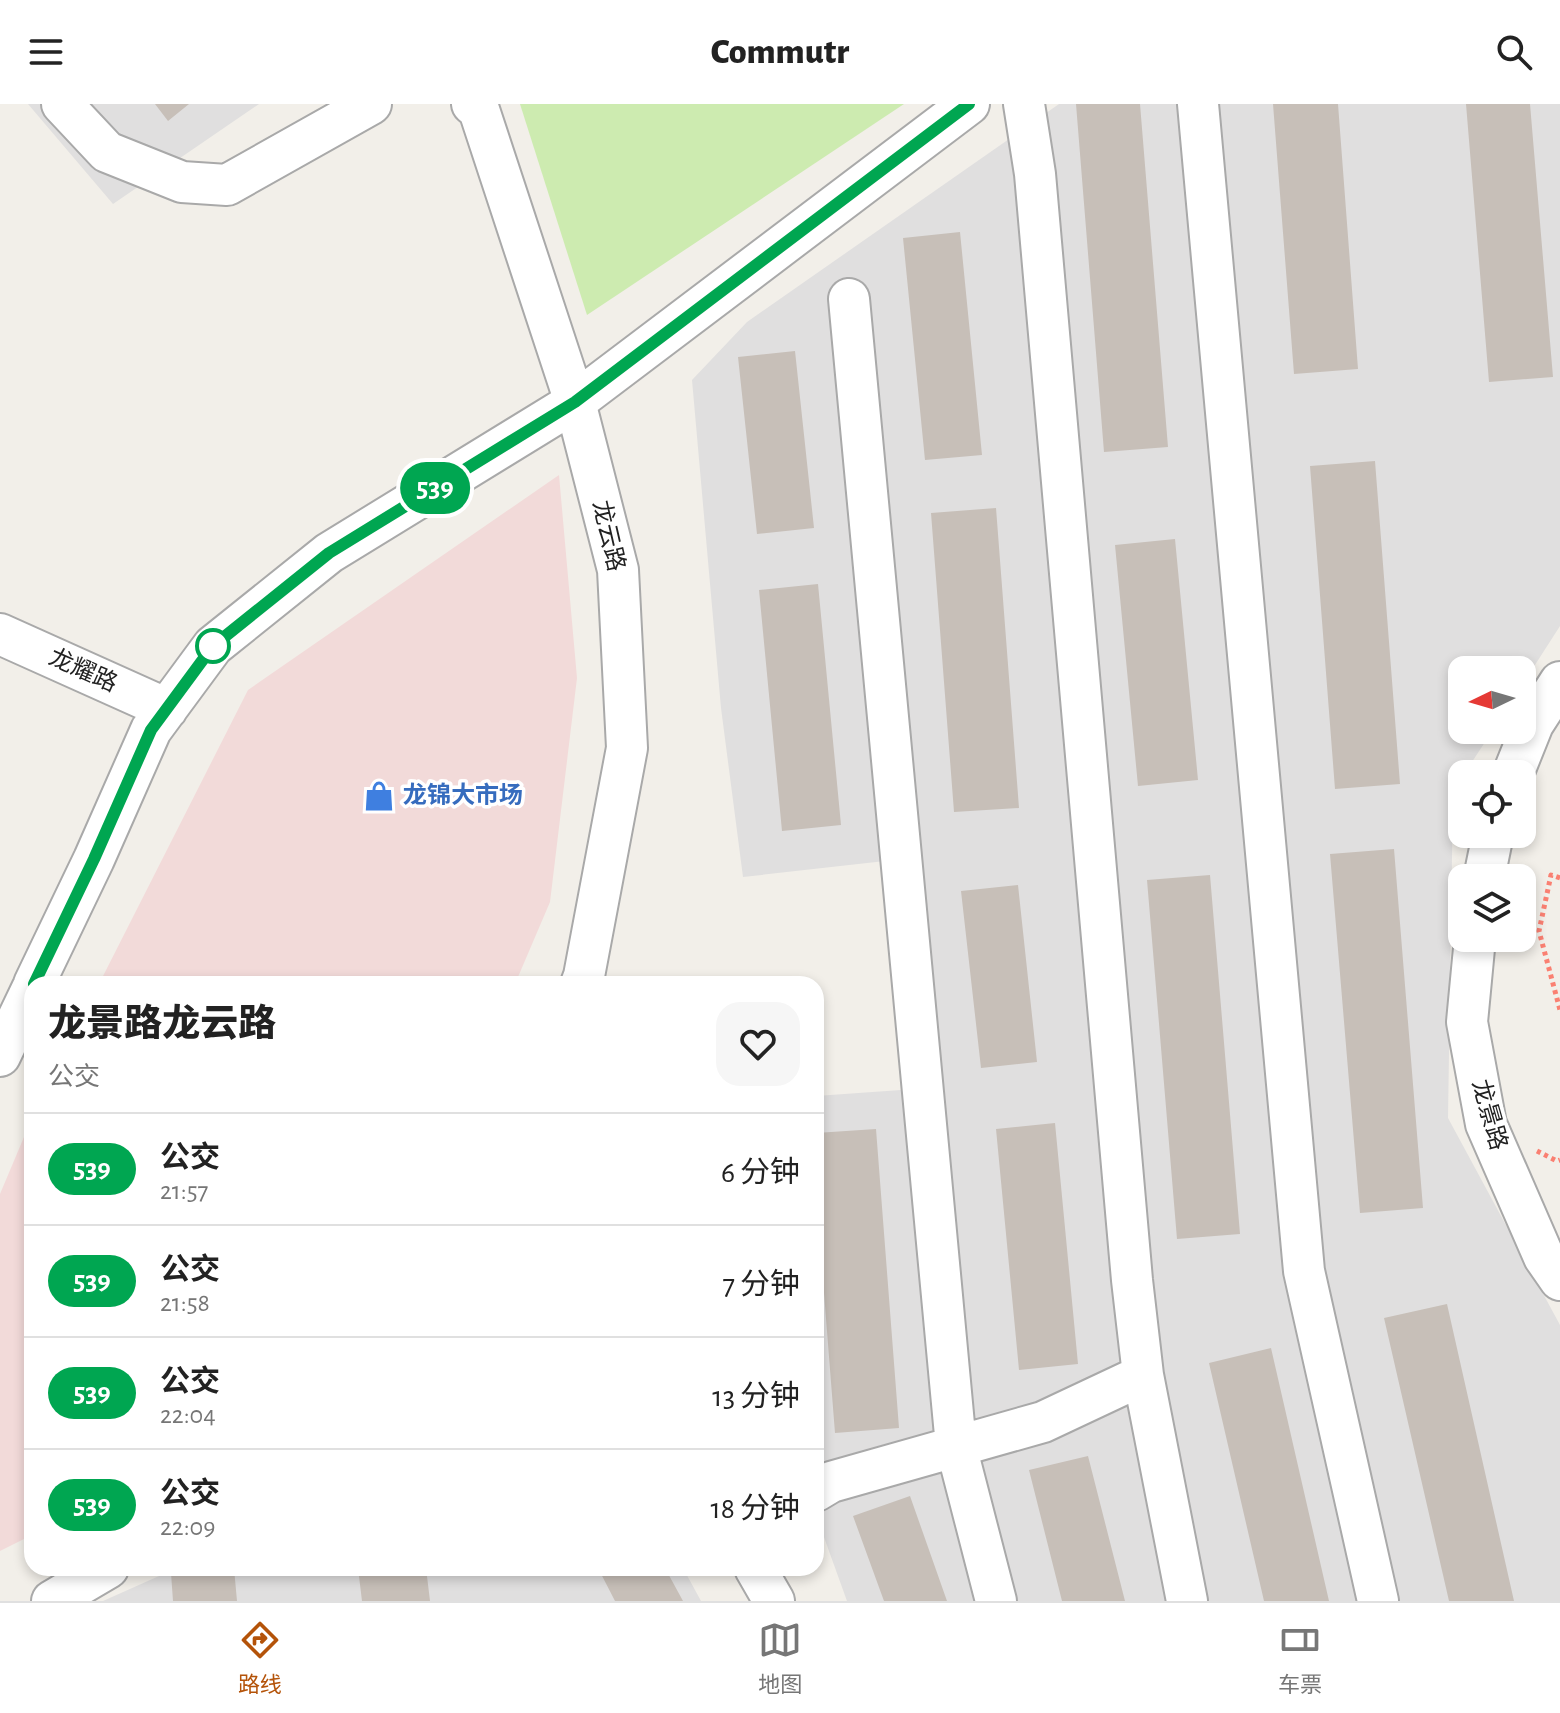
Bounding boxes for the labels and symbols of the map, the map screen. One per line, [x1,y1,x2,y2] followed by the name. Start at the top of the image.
[389,462,481,514] line badge: 539
[588,498,630,574] street label: 龙云路
[196,629,230,663] unlabelled marker
[45,644,122,697] street label: 龙耀路
[1448,656,1536,744] north arrow
[362,779,396,813] shop icon: 龙锦大市场
[403,782,523,808] place label: 龙锦大市场
[1468,1077,1512,1153] street label: 龙景路

